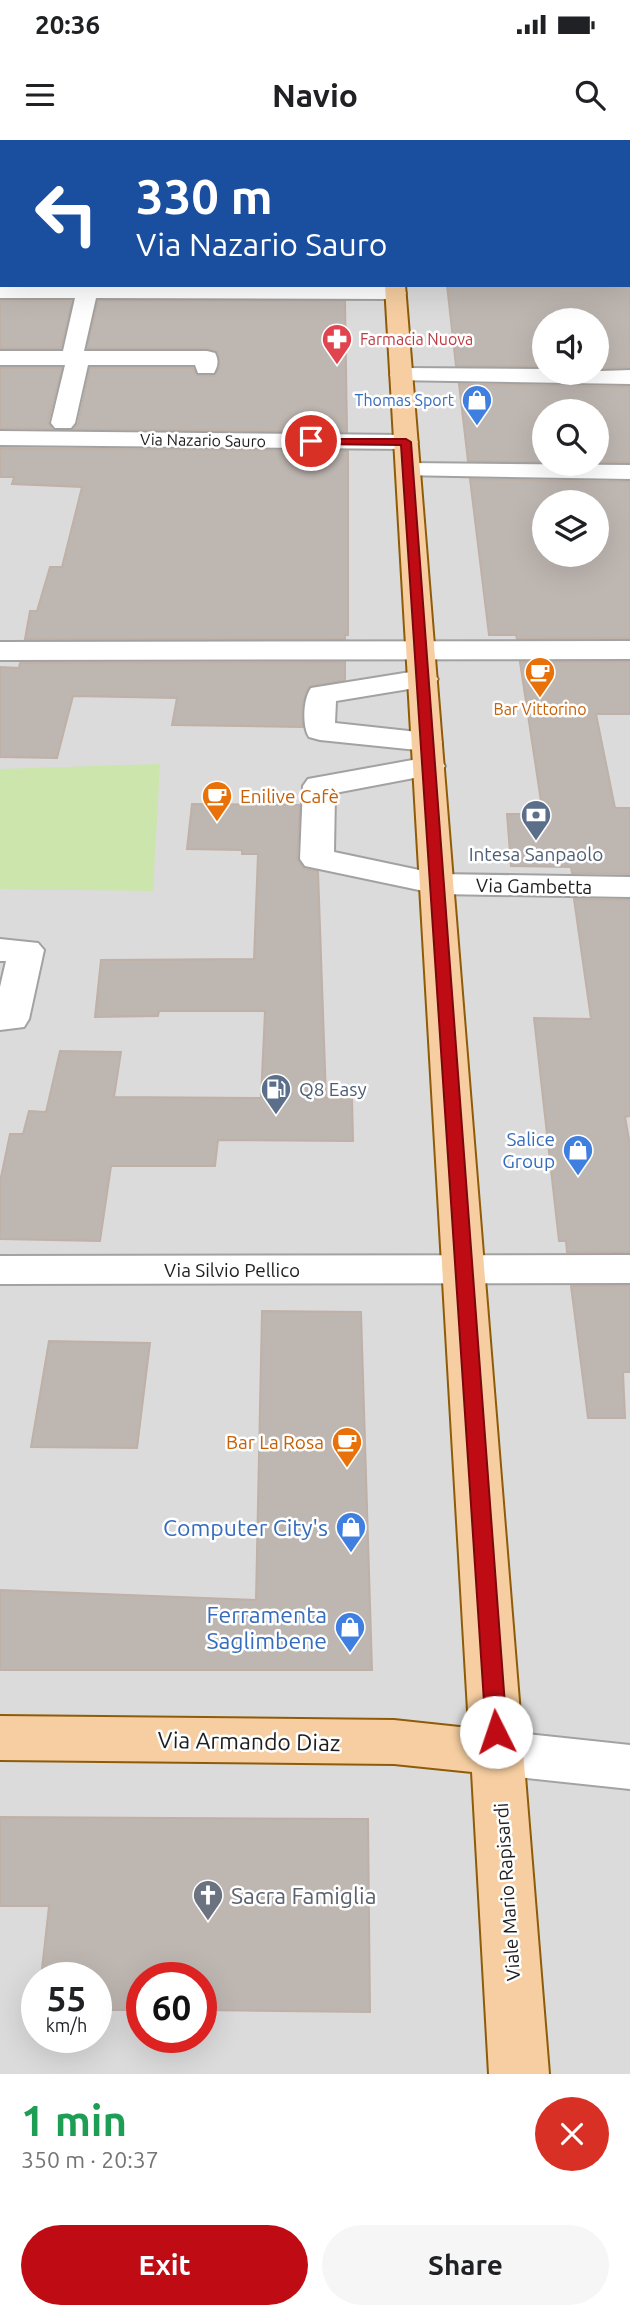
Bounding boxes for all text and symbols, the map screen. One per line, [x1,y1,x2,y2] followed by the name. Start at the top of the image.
[35,10,100,39] text: 20:36
[21,76,59,114] icon: menu
[571,76,609,114] icon: search
[272,77,358,113] text: Navio
[21,168,112,259] icon: left
[136,168,273,223] text: 330 m
[136,226,388,262] text: Via Nazario Sauro
[532,308,609,567] map controls
[532,308,609,385] button: sound
[320,322,354,366] pharmacy icon: Farmacia Nuova
[360,330,473,348] place label: Farmacia Nuova
[460,383,494,427] shop icon: Thomas Sport
[355,391,455,409] place label: Thomas Sport
[532,399,609,476] button: search
[281,411,341,471] pin
[292,422,330,460] icon: arrive
[140,430,266,450] street label: Via Nazario Sauro
[532,490,609,567] button: layers
[523,655,557,699] cafe icon: Bar Vittorino
[493,700,587,718] place label: Bar Vittorino
[200,779,234,823] cafe icon: Enilive Cafè
[240,785,339,807] place label: Enilive Cafè
[519,798,553,842] bank icon: Intesa Sanpaolo
[469,843,603,865] place label: Intesa Sanpaolo
[476,874,592,898] street label: Via Gambetta
[259,1072,293,1116] fuel station icon: Q8 Easy
[299,1078,367,1100] place label: Q8 Easy
[502,1128,555,1172] place label: Salice Group
[561,1133,595,1177] shop icon: Salice Group
[164,1259,300,1281] street label: Via Silvio Pellico
[330,1425,364,1469] cafe icon: Bar La Rosa
[226,1431,324,1453] place label: Bar La Rosa
[334,1510,368,1554] shop icon: Computer City's
[163,1515,328,1540] place label: Computer City's
[206,1602,327,1653] place label: Ferramenta Saglimbene
[333,1610,367,1654] shop icon: Ferramenta Saglimbene
[459,1695,533,1769] position arrow
[157,1727,341,1755] street label: Via Armando Diaz
[490,1802,524,1982] street label: Viale Mario Rapisardi
[191,1878,225,1922] church icon: Sacra Famiglia
[231,1883,377,1908] place label: Sacra Famiglia
[126,1962,217,2053] speed limit sign: 60
[47,1978,86,2018] text: 55
[46,2015,87,2035] text: km/h
[21,2097,127,2144] text: 1 min
[535,2097,609,2171] button: close
[21,2147,159,2172] text: 350 m · 20:37
[21,2225,308,2305] button: Exit
[322,2225,609,2305] button: Share

